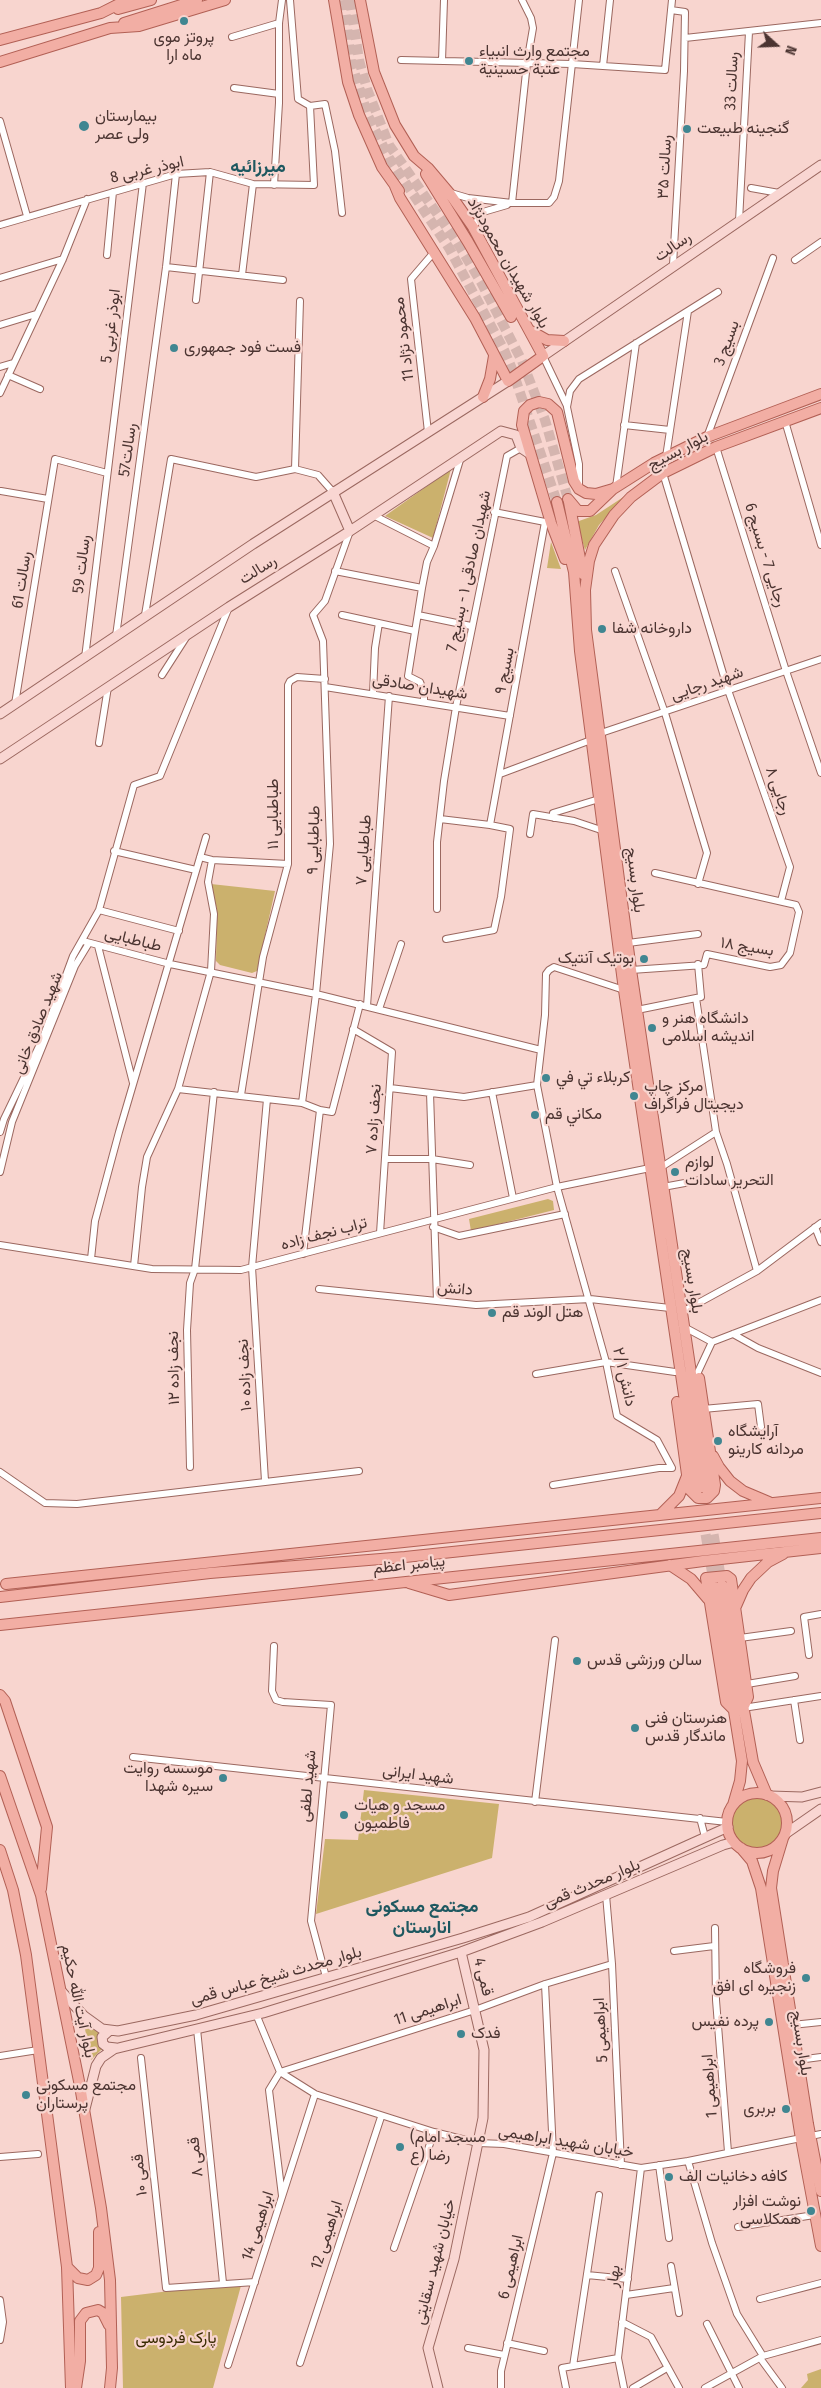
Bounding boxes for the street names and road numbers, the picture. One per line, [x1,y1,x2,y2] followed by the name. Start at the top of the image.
[721,51,743,111] street label: رسالت 33
[654,134,676,200] street label: رسالت ۳۵
[108,152,186,188] street label: ابوذر غربی 8
[463,194,553,332] street label: بلوار شهیدان محمودنژاد
[651,228,695,266] street label: رسالت
[97,288,125,364] street label: ابوذر غربی 5
[389,296,419,382] street label: محمود نژاد 11
[710,318,744,368] street label: بسیج 3
[115,422,141,478] street label: رسالت57
[644,427,712,475] street label: بلوار بسیج
[443,489,495,653] street label: شهیدان صادقی ۱ - بسیج 7
[740,501,790,609] street label: رجایی 7 - بسیج 6
[69,533,95,595] street label: رسالت 59
[8,550,36,610] street label: رسالت 61
[236,551,280,589] street label: رسالت
[491,646,519,696] street label: بسیج ۹
[668,663,746,705] street label: شهید رجایی
[371,670,469,704] street label: شهیدان صادقی
[761,764,795,818] street label: رجایی ۸
[264,779,284,849] street label: طباطبایی ۱۱
[303,805,325,875] street label: طباطبایی ۹
[352,814,376,886] street label: طباطبایی ۷
[621,846,649,914] street label: بلوار بسیج
[103,924,163,956] street label: طباطبایی
[719,933,775,961] street label: بسیج ۱۸
[9,969,67,1077] street label: شهید صادق خانی
[362,1083,386,1155] street label: نجف زاده ۷
[279,1213,369,1255] street label: تراب نجف زاده
[677,1247,707,1315] street label: بلوار بسیج
[436,1278,474,1300] street label: دانش
[164,1331,184,1405] street label: نجف زاده ۱۲
[234,1338,256,1412] street label: نجف زاده ۱۰
[608,1346,640,1408] street label: دانش ۲/۱
[372,1552,446,1578] street label: پیامبر اعظم
[295,1749,321,1823] street label: شهید لطفی
[381,1761,455,1789] street label: شهید ایرانی
[541,1855,643,1913] street label: بلوار محدث قمی
[57,1942,99,2060] street label: بلوار آیت الله حکیم
[188,1942,364,2010] street label: بلوار محدث شیخ عباس قمی
[469,1956,497,1998] street label: قمی 4
[392,1990,464,2030] street label: ابراهیمی 11
[590,1997,612,2063] street label: ابراهیمی 5
[786,2009,816,2077] street label: بلوار بسیج
[698,2053,722,2119] street label: ابراهیمی 1
[497,2122,635,2162] street label: خیابان شهید ابراهیمی
[184,2136,208,2178] street label: قمی ۸
[128,2153,152,2197] street label: قمی ۱۰
[238,2189,278,2263] street label: ابراهیمی 14
[410,2197,460,2327] street label: خیابان شهید سقایتی
[307,2198,347,2272] street label: ابراهیمی 12
[494,2233,528,2301] street label: ابراهیمی 6
[603,2264,625,2288] street label: بهار

